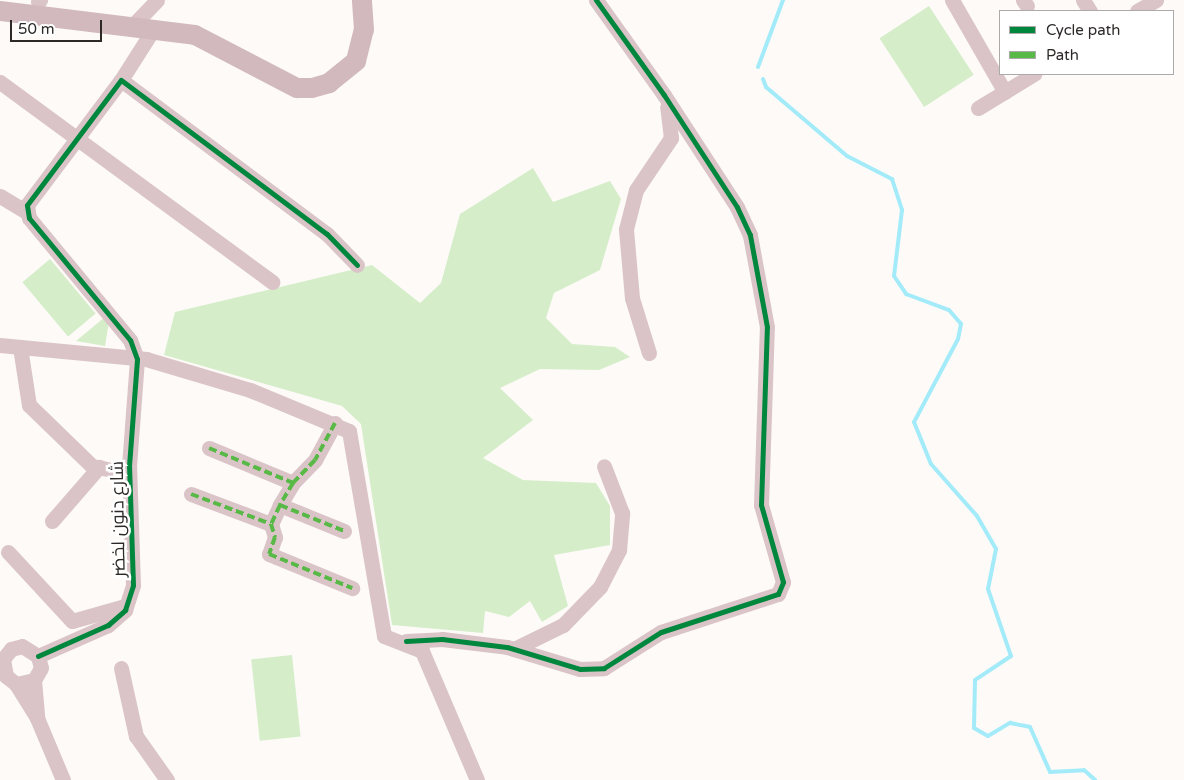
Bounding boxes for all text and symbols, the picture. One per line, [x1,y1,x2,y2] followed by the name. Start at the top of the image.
[12,10,105,42] scale bar
[999,10,1174,75] legend
[18,20,55,38] text: 50 m
[1046,21,1120,39] text: Cycle path
[1046,46,1079,64] text: Path
[106,461,130,577] street label: شارع دنون لخضر

